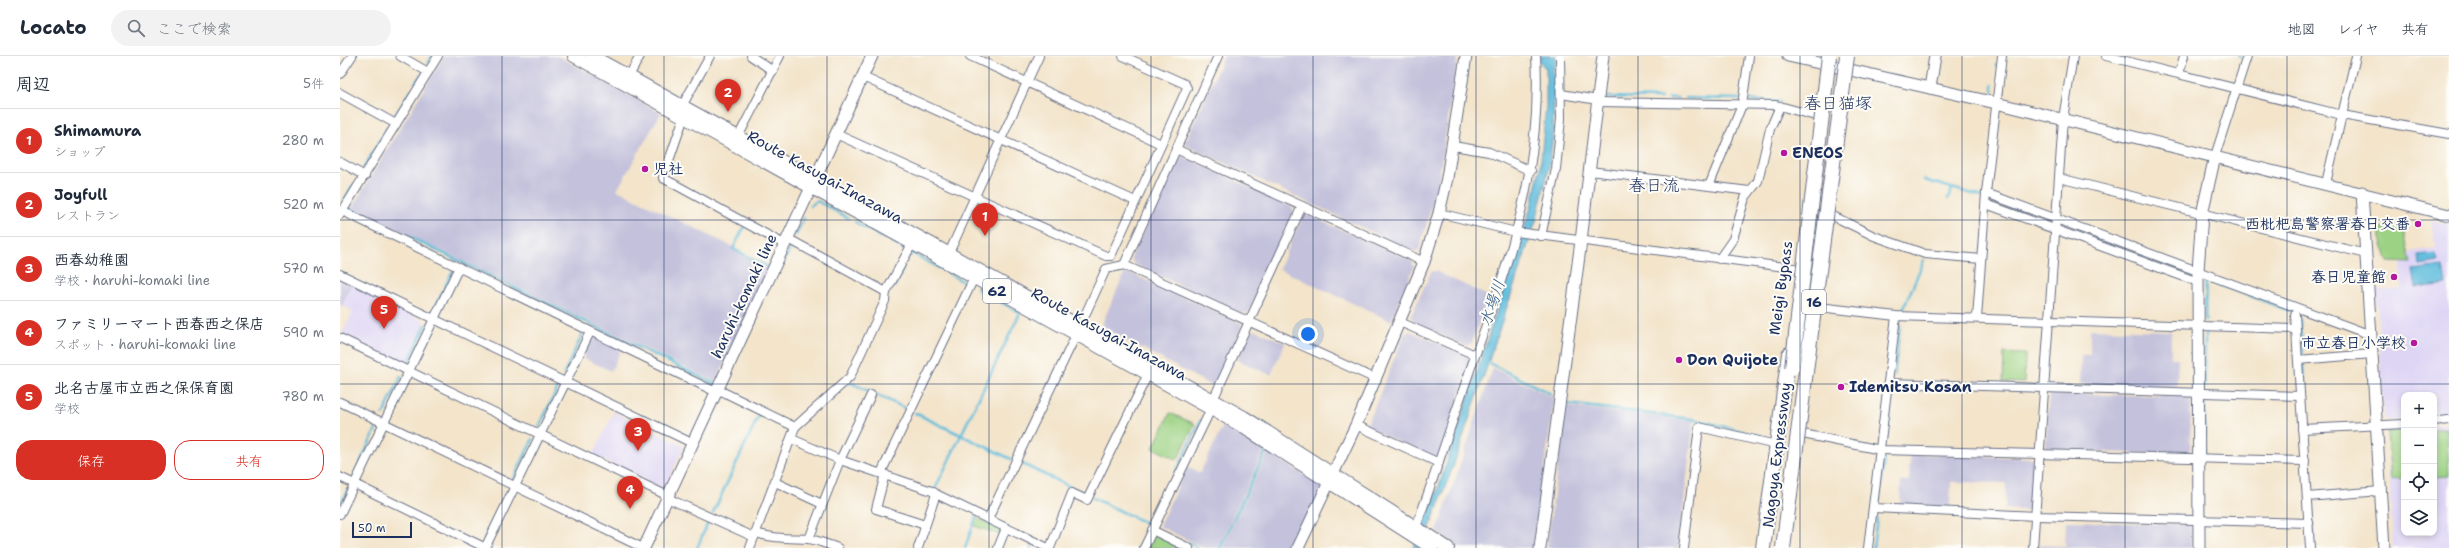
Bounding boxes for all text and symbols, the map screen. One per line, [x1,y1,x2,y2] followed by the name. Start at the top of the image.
[111,10,391,46] search box
[20,15,87,40] text: Locato
[125,17,147,39] icon: search
[157,19,232,39] text: ここで検索
[2288,20,2316,38] text: 地図
[2338,20,2379,38] text: レイヤ
[2401,20,2429,38] text: 共有
[16,73,50,95] text: 周辺
[303,75,324,92] text: 5件
[715,79,741,112] pin: 2
[1804,92,1872,114] district label: 春日猫塚
[54,121,141,141] text: Shimamura
[744,126,907,228] street label: Route Kasugai-Inazawa
[26,132,32,149] text: 1
[282,132,324,149] text: 280 m
[54,143,105,160] text: ショップ
[1792,143,1843,163] place label: ENEOS
[1779,148,1789,158] marker: ENEOS
[653,159,683,179] place label: 児社
[640,164,650,174] marker: 児社
[1629,174,1680,196] district label: 春日流
[54,185,108,205] text: Joyfull
[24,196,34,213] text: 2
[283,196,324,213] text: 520 m
[972,203,998,236] pin: 1
[54,207,120,224] text: レストラン
[2245,214,2410,234] place label: 西枇杷島警察署春日交番
[2413,219,2423,229] marker: 西枇杷島警察署春日交番
[706,230,782,362] street label: haruhi-komaki line
[1764,240,1798,336] street label: Meigi Bypass
[54,250,129,270] text: 西春幼稚園
[24,260,34,277] text: 3
[283,260,324,277] text: 570 m
[2311,267,2386,287] place label: 春日児童館
[54,272,210,289] text: 学校 · haruhi-komaki line
[2389,272,2399,282] marker: 春日児童館
[1474,277,1510,329] water label: 水場川
[983,279,1011,303] road number: 62
[1028,283,1191,385] street label: Route Kasugai-Inazawa
[1802,290,1826,314] road number: 16
[371,296,397,329] pin: 5
[54,314,265,334] text: ファミリーマート西春西之保店
[24,324,34,341] text: 4
[283,324,324,341] text: 590 m
[1298,324,1318,344] your location
[2301,333,2406,353] place label: 市立春日小学校
[54,336,236,353] text: スポット · haruhi-komaki line
[2409,338,2419,348] marker: 市立春日小学校
[1687,350,1778,370] place label: Don Quijote
[1674,355,1684,365] marker: Don Quijote
[1849,377,1972,397] place label: Idemitsu Kosan
[54,378,234,398] text: 北名古屋市立西之保保育園
[1758,381,1796,529] street label: Nagoya Expressway
[1836,382,1846,392] marker: Idemitsu Kosan
[25,388,33,405] text: 5
[282,388,324,405] text: 780 m
[2401,392,2437,536] map controls
[2401,392,2437,428] button: +
[54,400,80,417] text: 学校
[625,418,651,451] pin: 3
[2401,428,2437,464] button: −
[16,440,166,480] button: 保存
[174,440,324,480] button: 共有
[2401,464,2437,500] button: locate
[617,476,643,509] pin: 4
[2401,500,2437,536] button: layers
[352,520,412,539] scale bar
[358,521,386,536] text: 50 m

